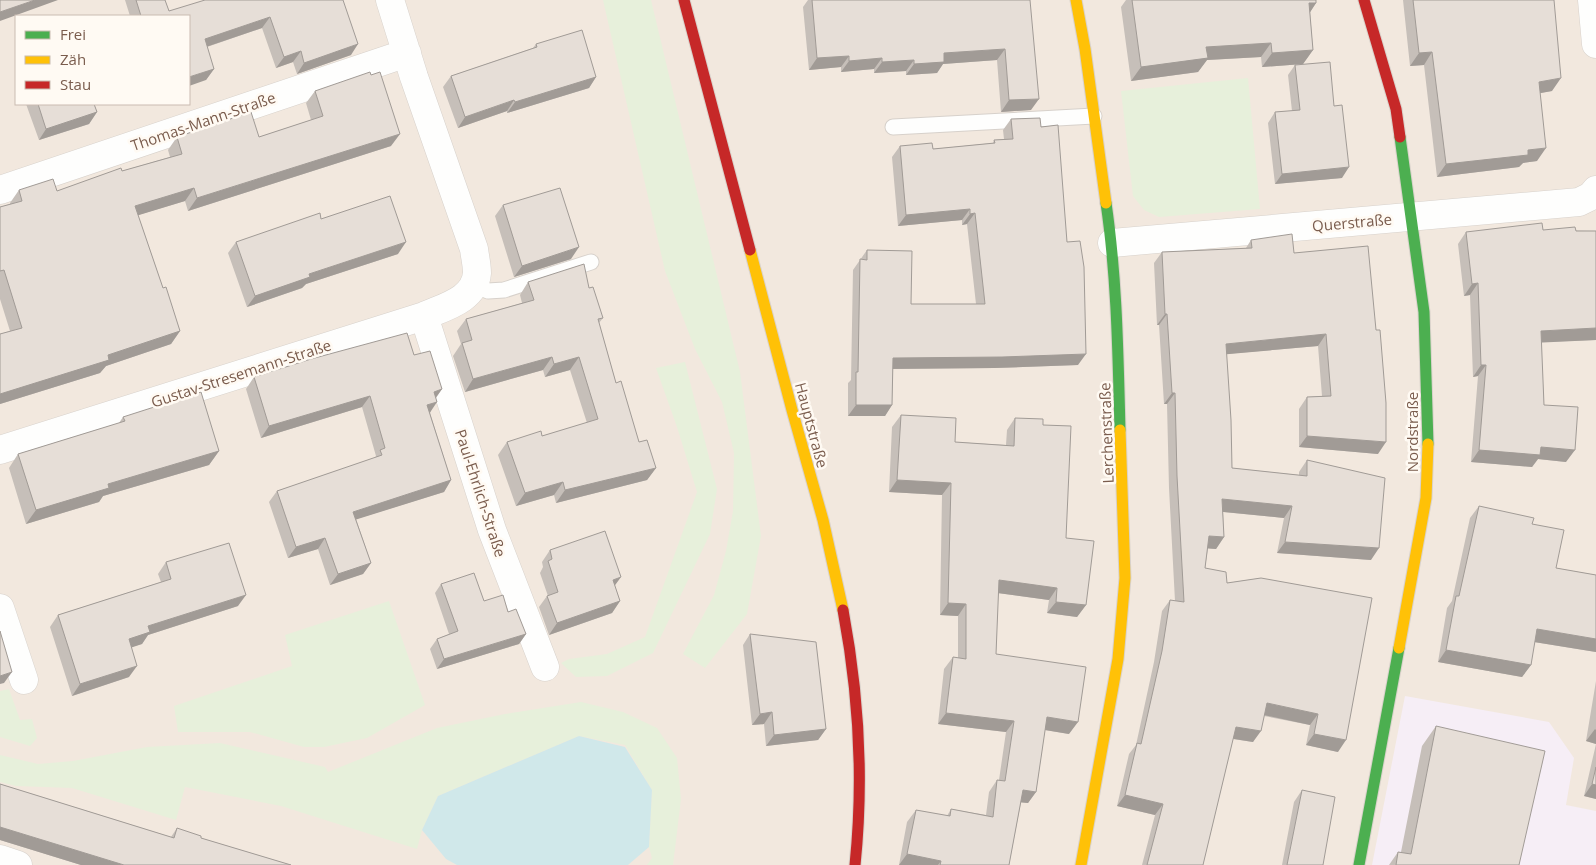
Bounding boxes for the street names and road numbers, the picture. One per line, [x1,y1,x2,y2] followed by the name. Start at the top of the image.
[128,87,278,155] street label: Thomas-Mann-Straße
[1311,209,1393,235] street label: Querstraße
[148,334,334,412] street label: Gustav-Stresemann-Straße
[791,380,833,470] street label: Hauptstraße
[1094,382,1118,484] street label: Lerchenstraße
[1402,392,1422,472] street label: Nordstraße
[451,426,511,560] street label: Paul-Ehrlich-Straße

